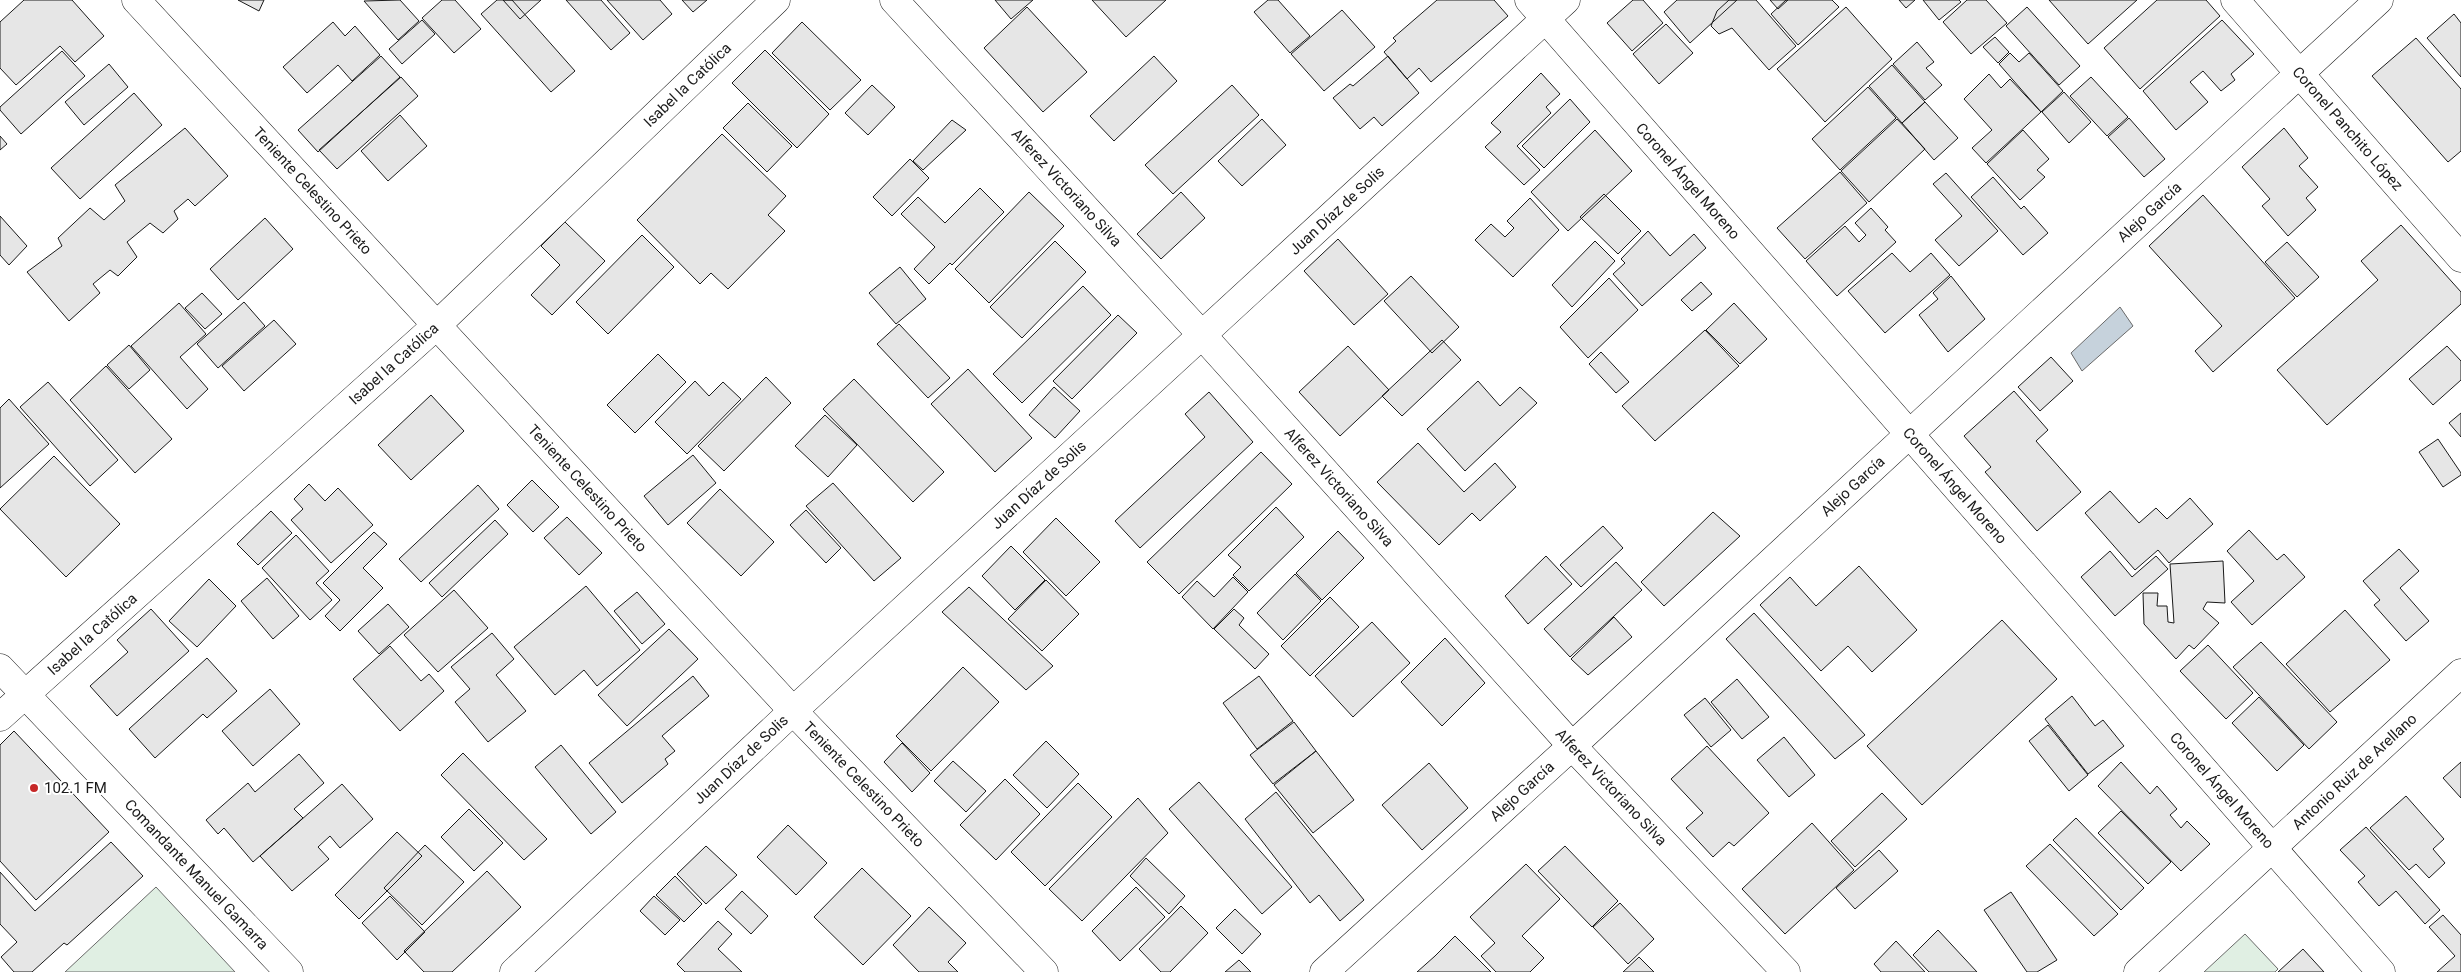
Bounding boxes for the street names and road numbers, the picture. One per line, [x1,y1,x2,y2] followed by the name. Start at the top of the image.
[640,39,735,131] street label: Isabel la Católica
[2289,63,2407,194] street label: Coronel Panchito López
[1632,119,1744,243] street label: Coronel Ángel Moreno
[249,124,376,258] street label: Teniente Celestino Prieto
[1008,125,1125,251] street label: Alferez Victoriano Silva
[1286,163,1388,259] street label: Juan Díaz de Solis
[2114,178,2185,246] street label: Alejo García
[345,319,442,409] street label: Isabel la Católica
[524,421,651,556] street label: Teniente Celestino Prieto
[1281,424,1397,551] street label: Alferez Victoriano Silva
[1899,424,2011,548] street label: Coronel Ángel Moreno
[988,437,1090,533] street label: Juan Díaz de Solis
[1817,452,1888,520] street label: Alejo García
[44,589,141,679] street label: Isabel la Católica
[2288,710,2421,834] street label: Antonio Ruiz de Arellano
[690,711,792,808] street label: Juan Díaz de Solis
[799,718,928,851] street label: Teniente Celestino Prieto
[1552,725,1671,849] street label: Alferez Victoriano Silva
[2166,728,2278,852] street label: Coronel Ángel Moreno
[1486,758,1558,825] street label: Alejo García
[121,796,272,953] street label: Comandante Manuel Gamarra

